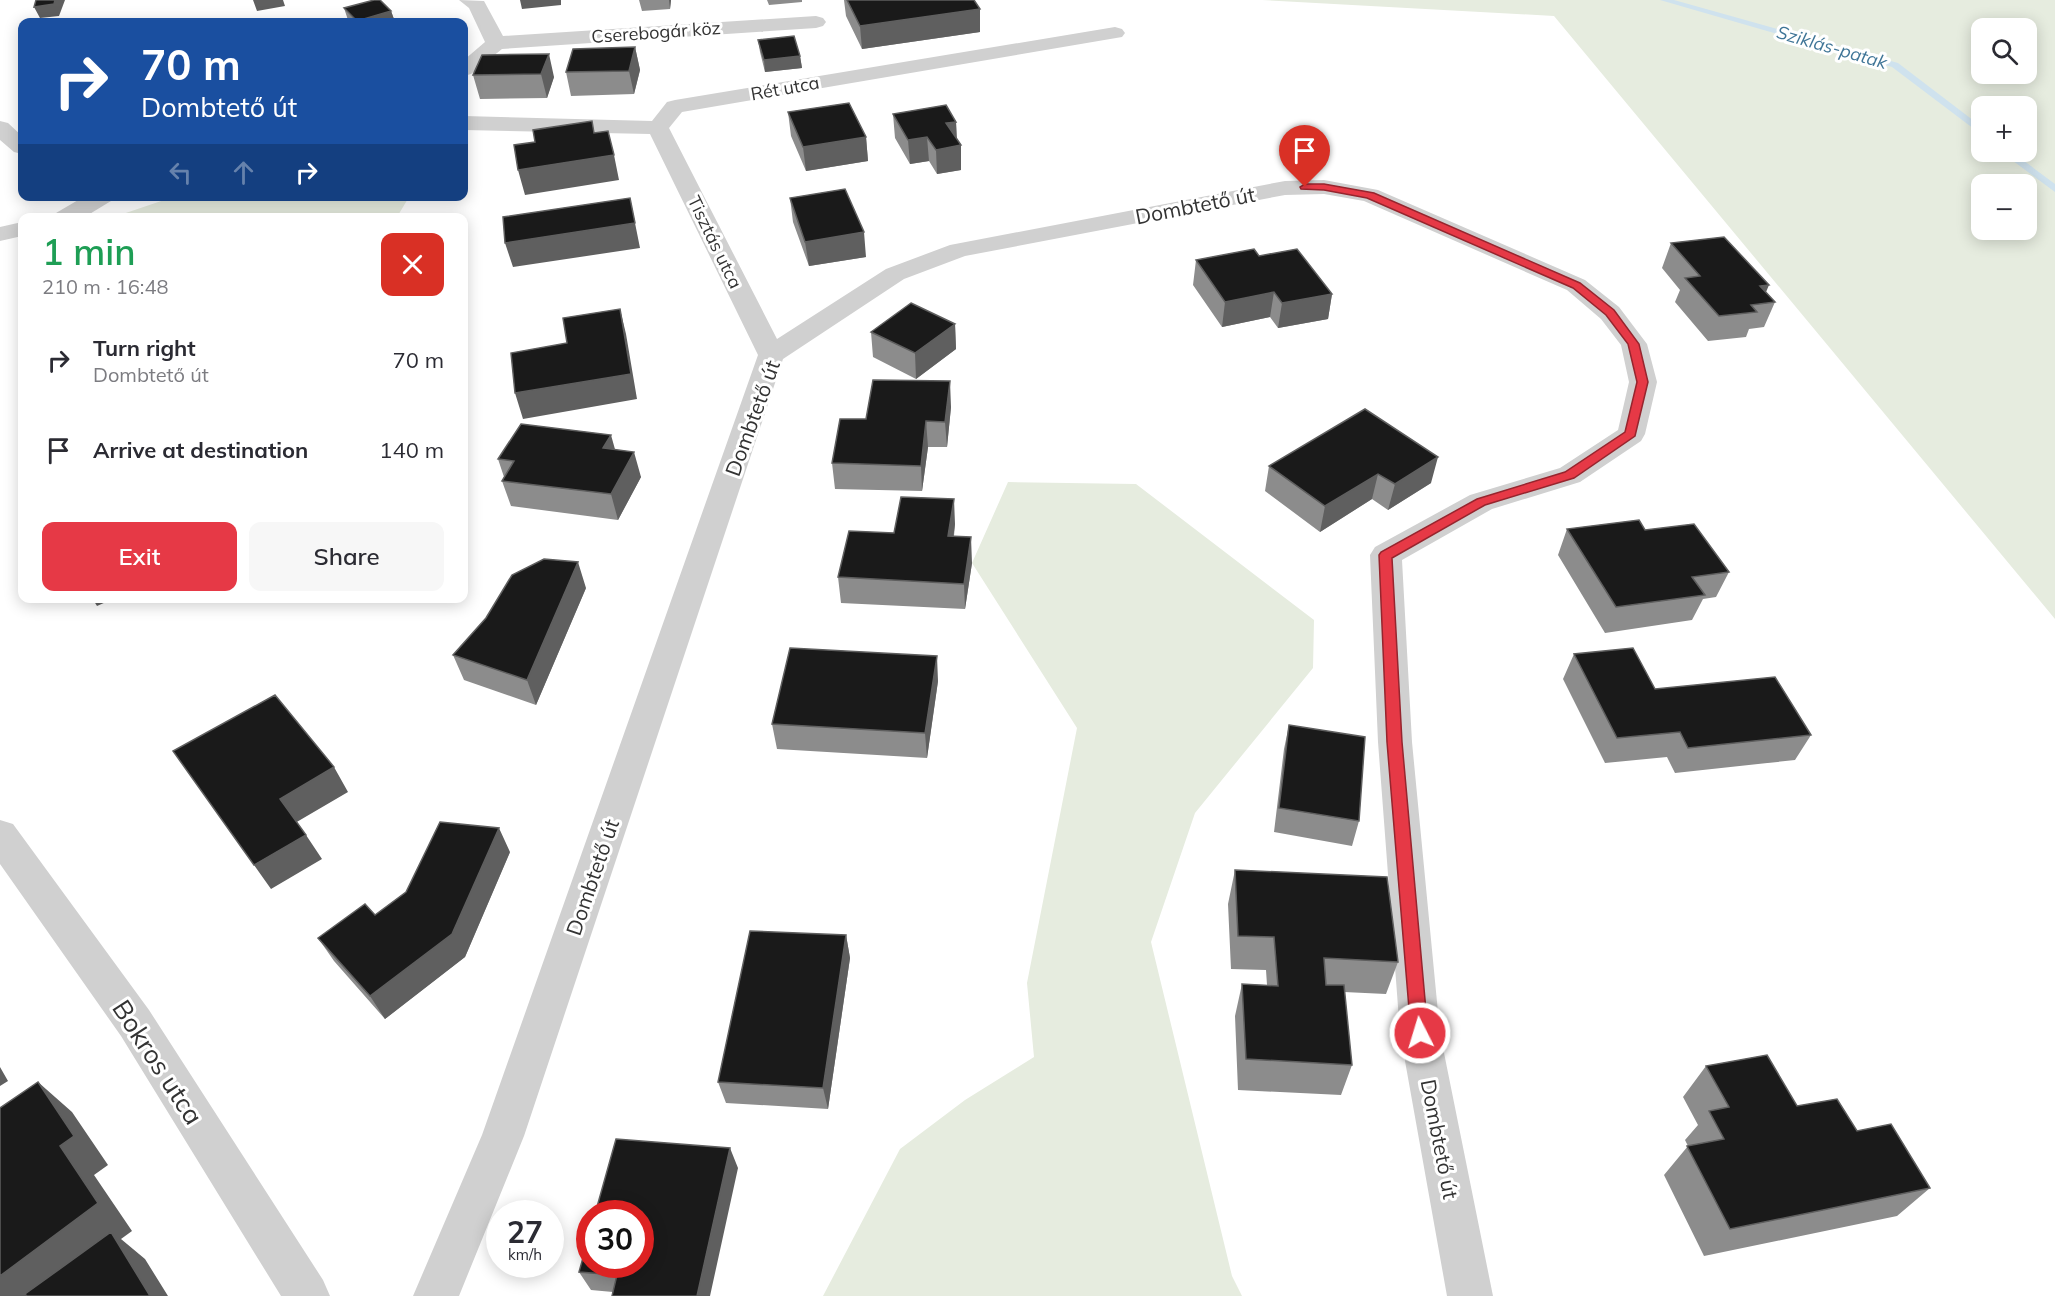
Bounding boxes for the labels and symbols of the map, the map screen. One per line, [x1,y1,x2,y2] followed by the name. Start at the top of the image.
[591,16,721,48] street label: Cserebogár köz
[1774,20,1891,74] water label: Sziklás-patak
[749,71,821,105] street label: Rét utca
[1279,125,1330,187] pin
[1133,181,1257,229] street label: Dombtető út
[683,192,747,292] street label: Tisztás utca
[719,356,785,480] street label: Dombtető út
[560,815,624,939] street label: Dombtető út
[105,993,211,1131] street label: Bokros utca
[1388,1001,1452,1065] position arrow
[1416,1077,1464,1201] street label: Dombtető út
[576,1200,654,1278] speed limit sign: 30

